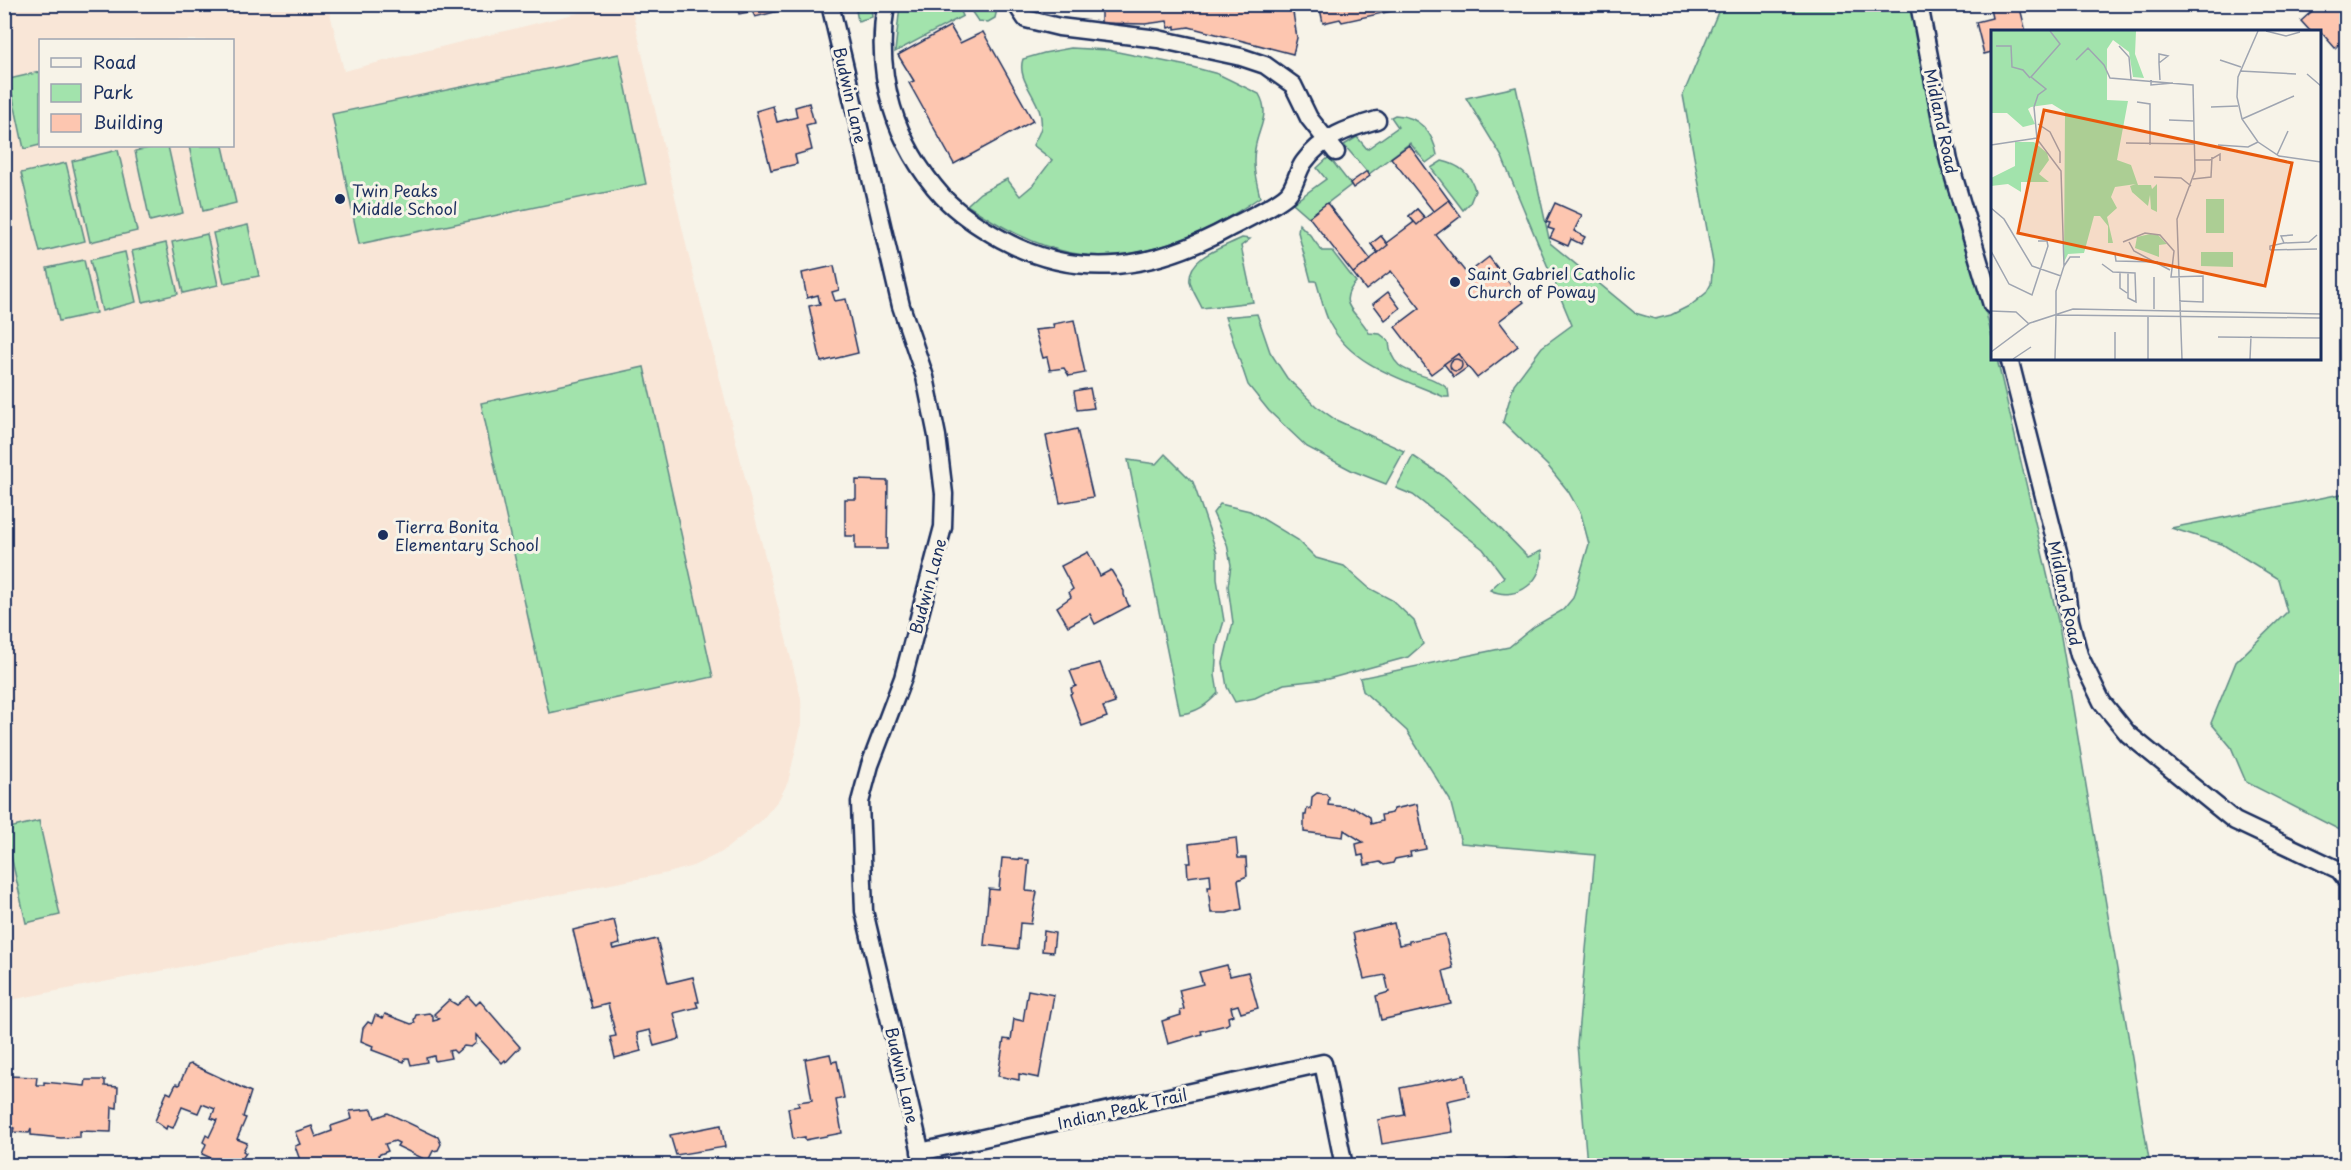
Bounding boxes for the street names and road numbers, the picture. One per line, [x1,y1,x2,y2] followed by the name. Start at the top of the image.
[828,45,874,145] street label: Budwin Lane
[1919,66,1965,176] street label: Midland Road
[903,536,951,636] street label: Budwin Lane
[2043,538,2089,648] street label: Midland Road
[880,1025,926,1125] street label: Budwin Lane
[1055,1081,1189,1135] street label: Indian Peak Trail

